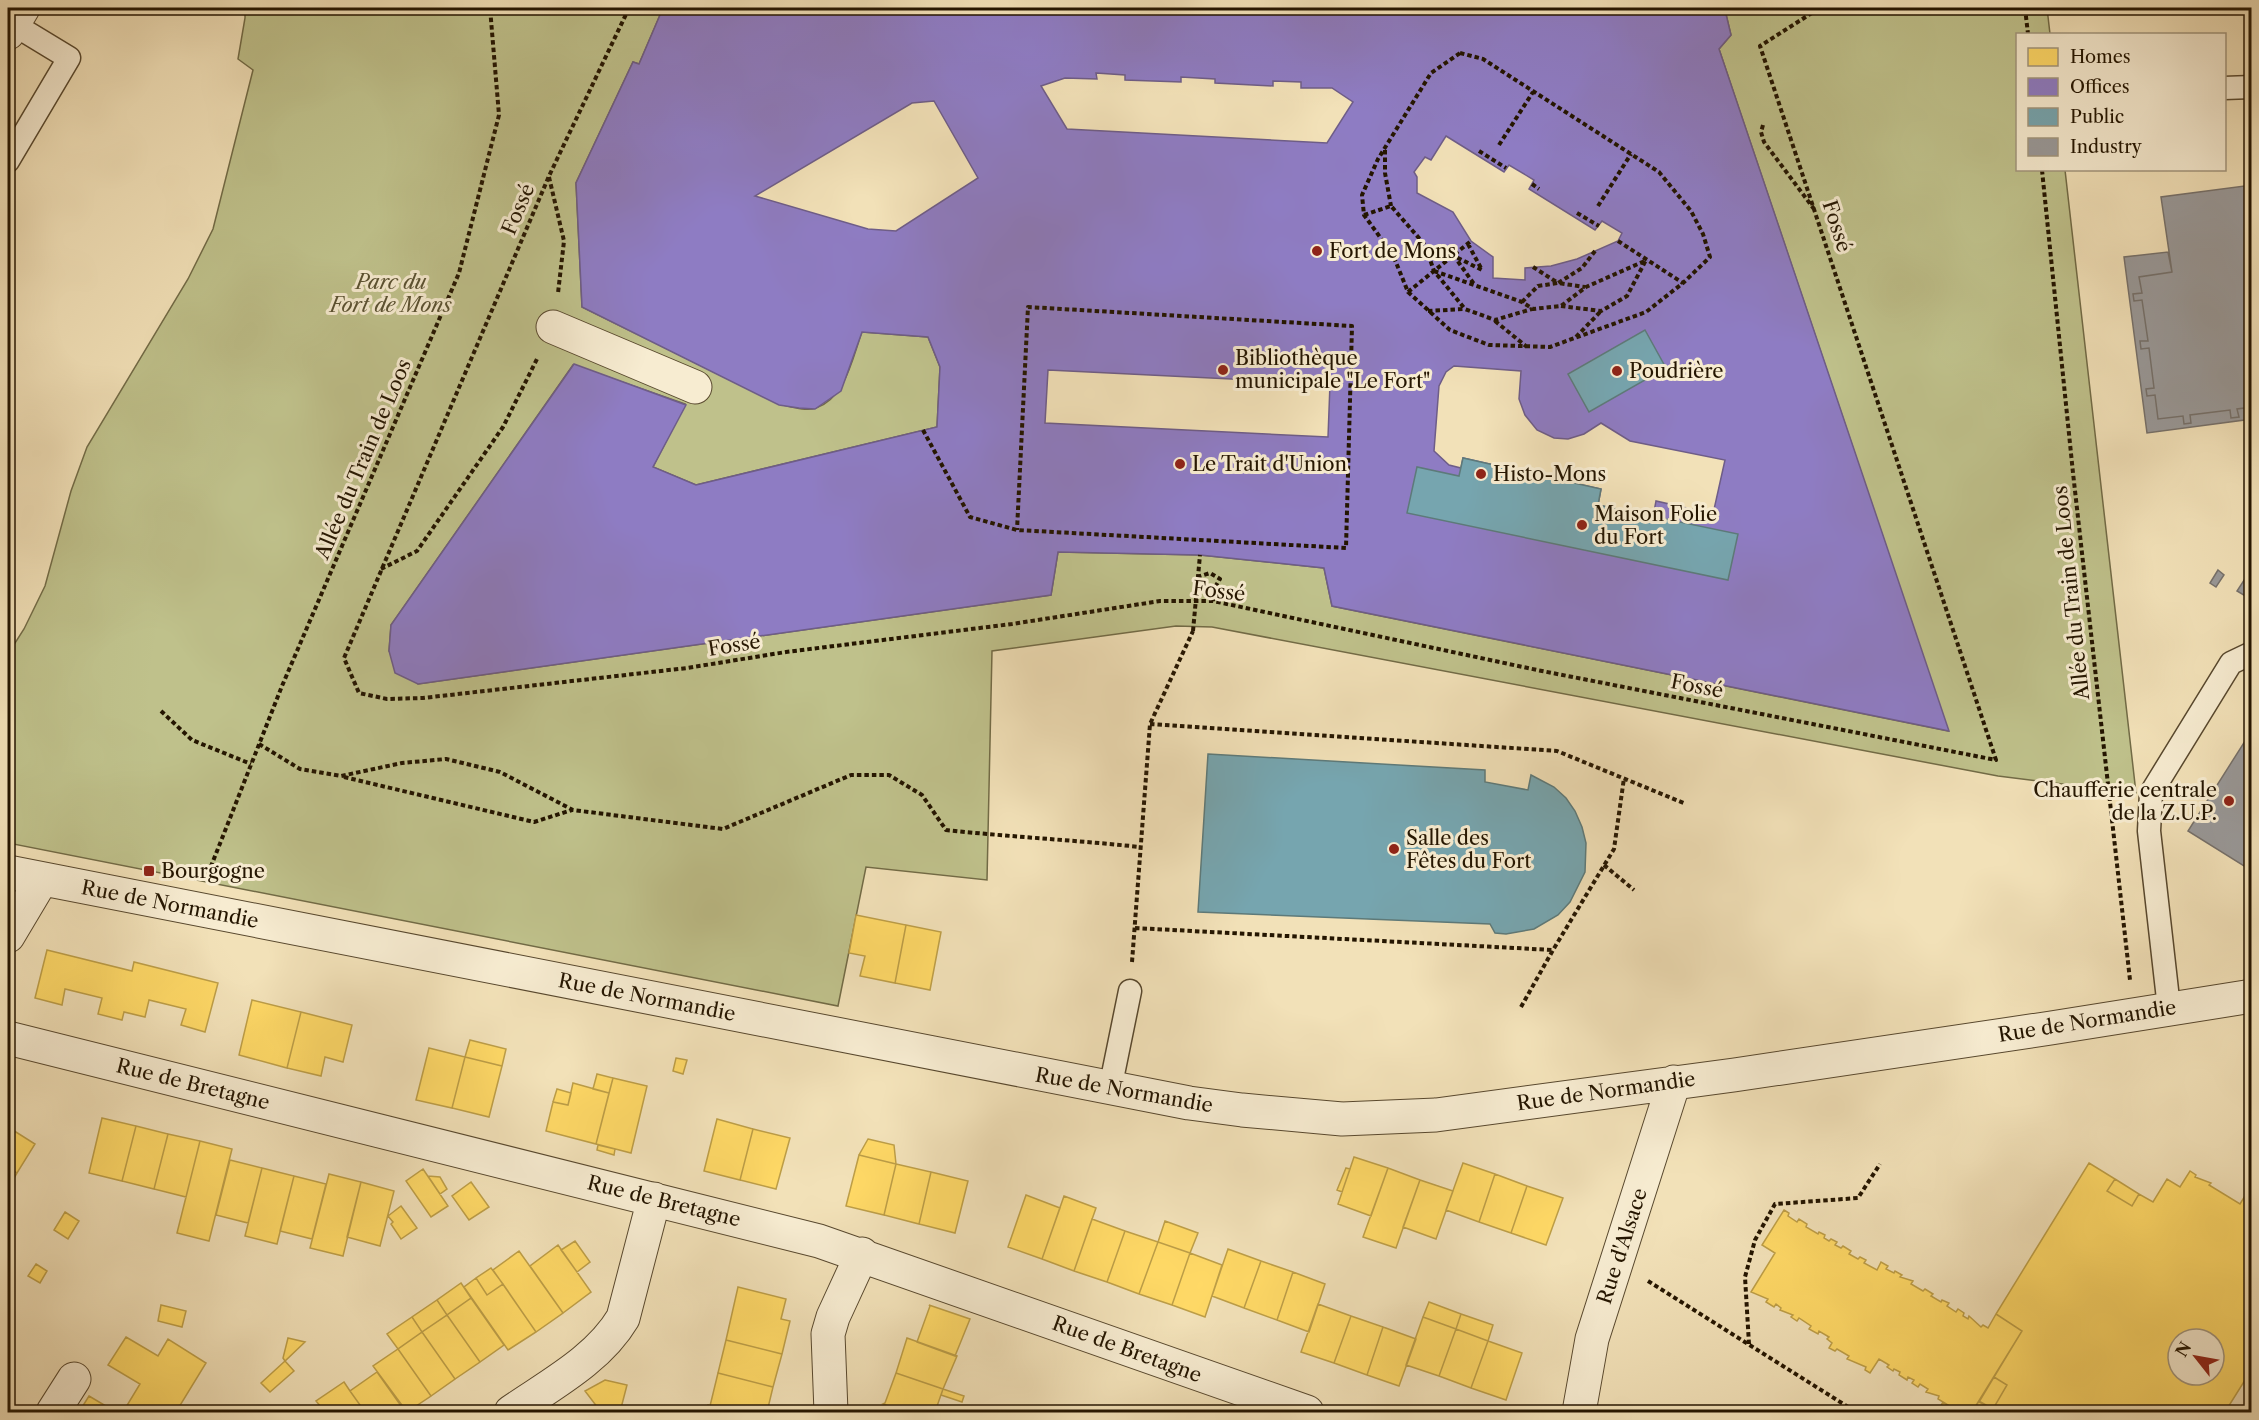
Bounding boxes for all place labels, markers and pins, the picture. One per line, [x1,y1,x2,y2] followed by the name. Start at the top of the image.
[1329,239,1456,263] place label: Fort de Mons
[1310,244,1324,258] marker: Fort de Mons
[1235,346,1430,393] place label: Bibliothèque municipale "Le Fort"
[1629,359,1724,383] place label: Poudrière
[1216,363,1230,377] marker: Bibliothèque municipale "Le Fort"
[1610,364,1624,378] marker: Poudrière
[1192,452,1348,476] place label: Le Trait d'Union
[1173,457,1187,471] marker: Le Trait d'Union
[1493,462,1606,486] place label: Histo-Mons
[1474,467,1488,481] marker: Histo-Mons
[1594,502,1717,549] place label: Maison Folie du Fort
[1575,518,1589,532] marker: Maison Folie du Fort
[2033,778,2217,825] place label: Chaufferie centrale de la Z.U.P.
[2222,794,2236,808] marker: Chaufferie centrale de la Z.U.P.
[1406,826,1531,873] place label: Salle des Fêtes du Fort
[1387,842,1401,856] marker: Salle des Fêtes du Fort
[161,859,265,883] place label: Bourgogne
[142,864,156,878] marker: Bourgogne

